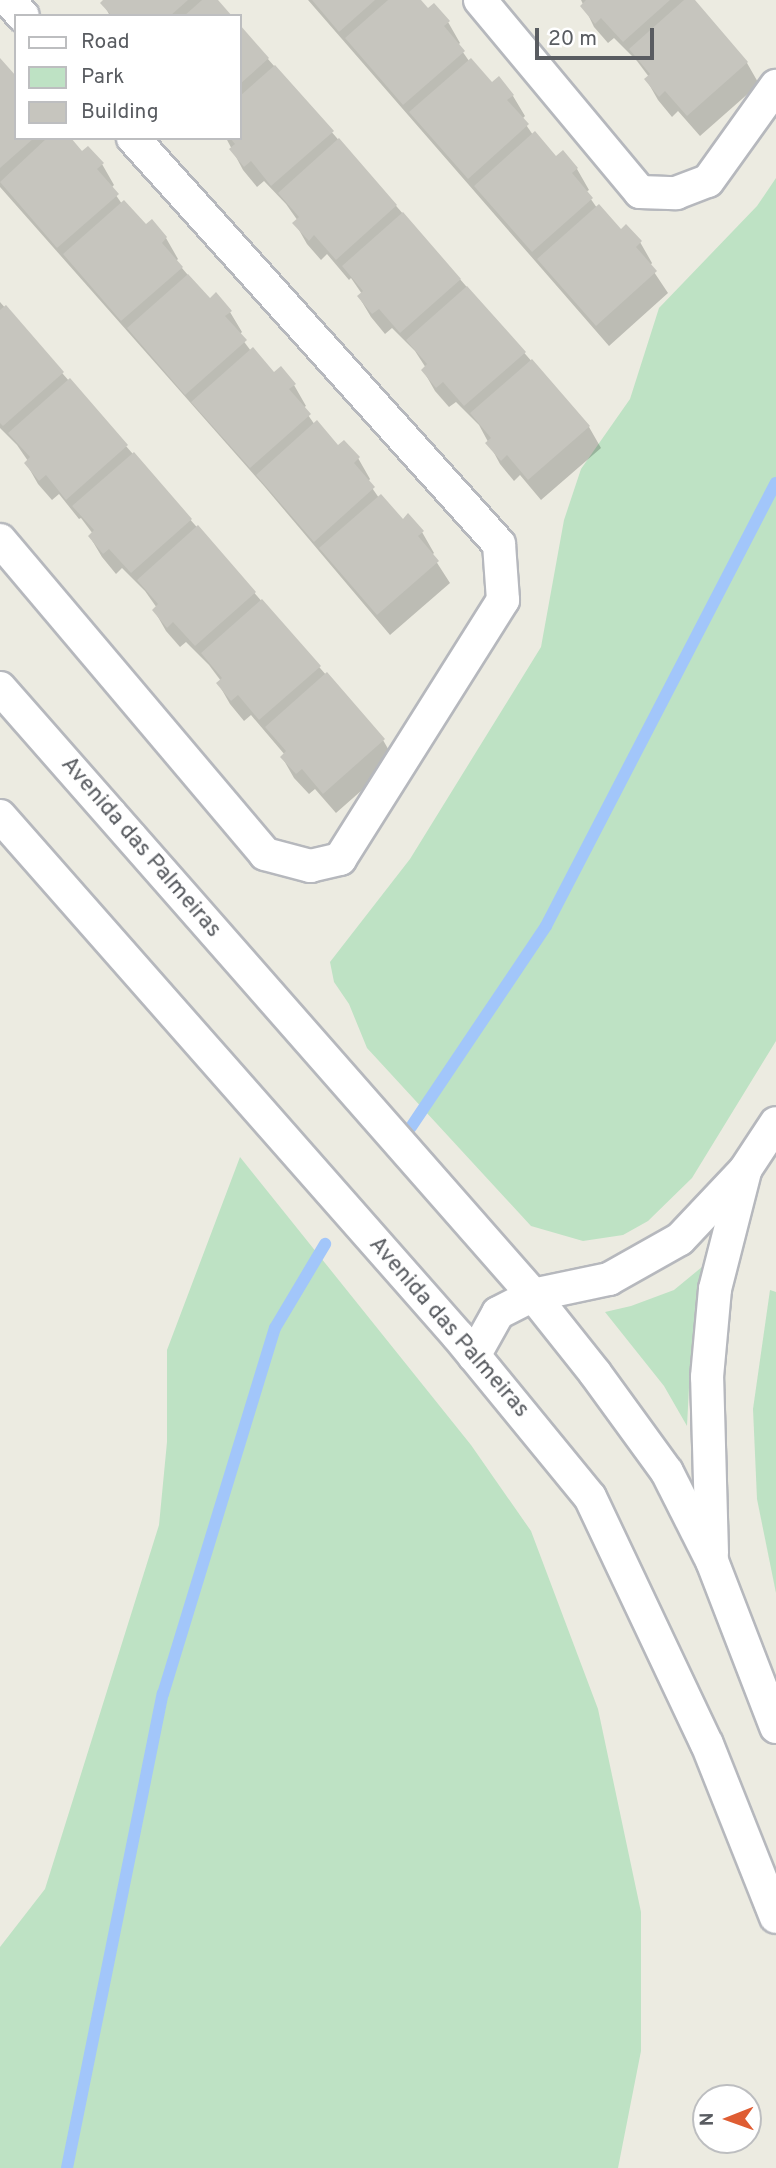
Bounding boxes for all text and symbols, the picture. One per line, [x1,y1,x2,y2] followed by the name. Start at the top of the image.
[14,14,242,140] legend
[538,14,657,58] scale bar
[548,26,597,53] text: 20 m
[81,29,130,56] text: Road
[81,64,124,91] text: Park
[81,99,159,126] text: Building
[54,752,226,944] street label: Avenida das Palmeiras
[362,1232,534,1424] street label: Avenida das Palmeiras
[692,2084,762,2154] north arrow
[696,2112,720,2126] text: N

